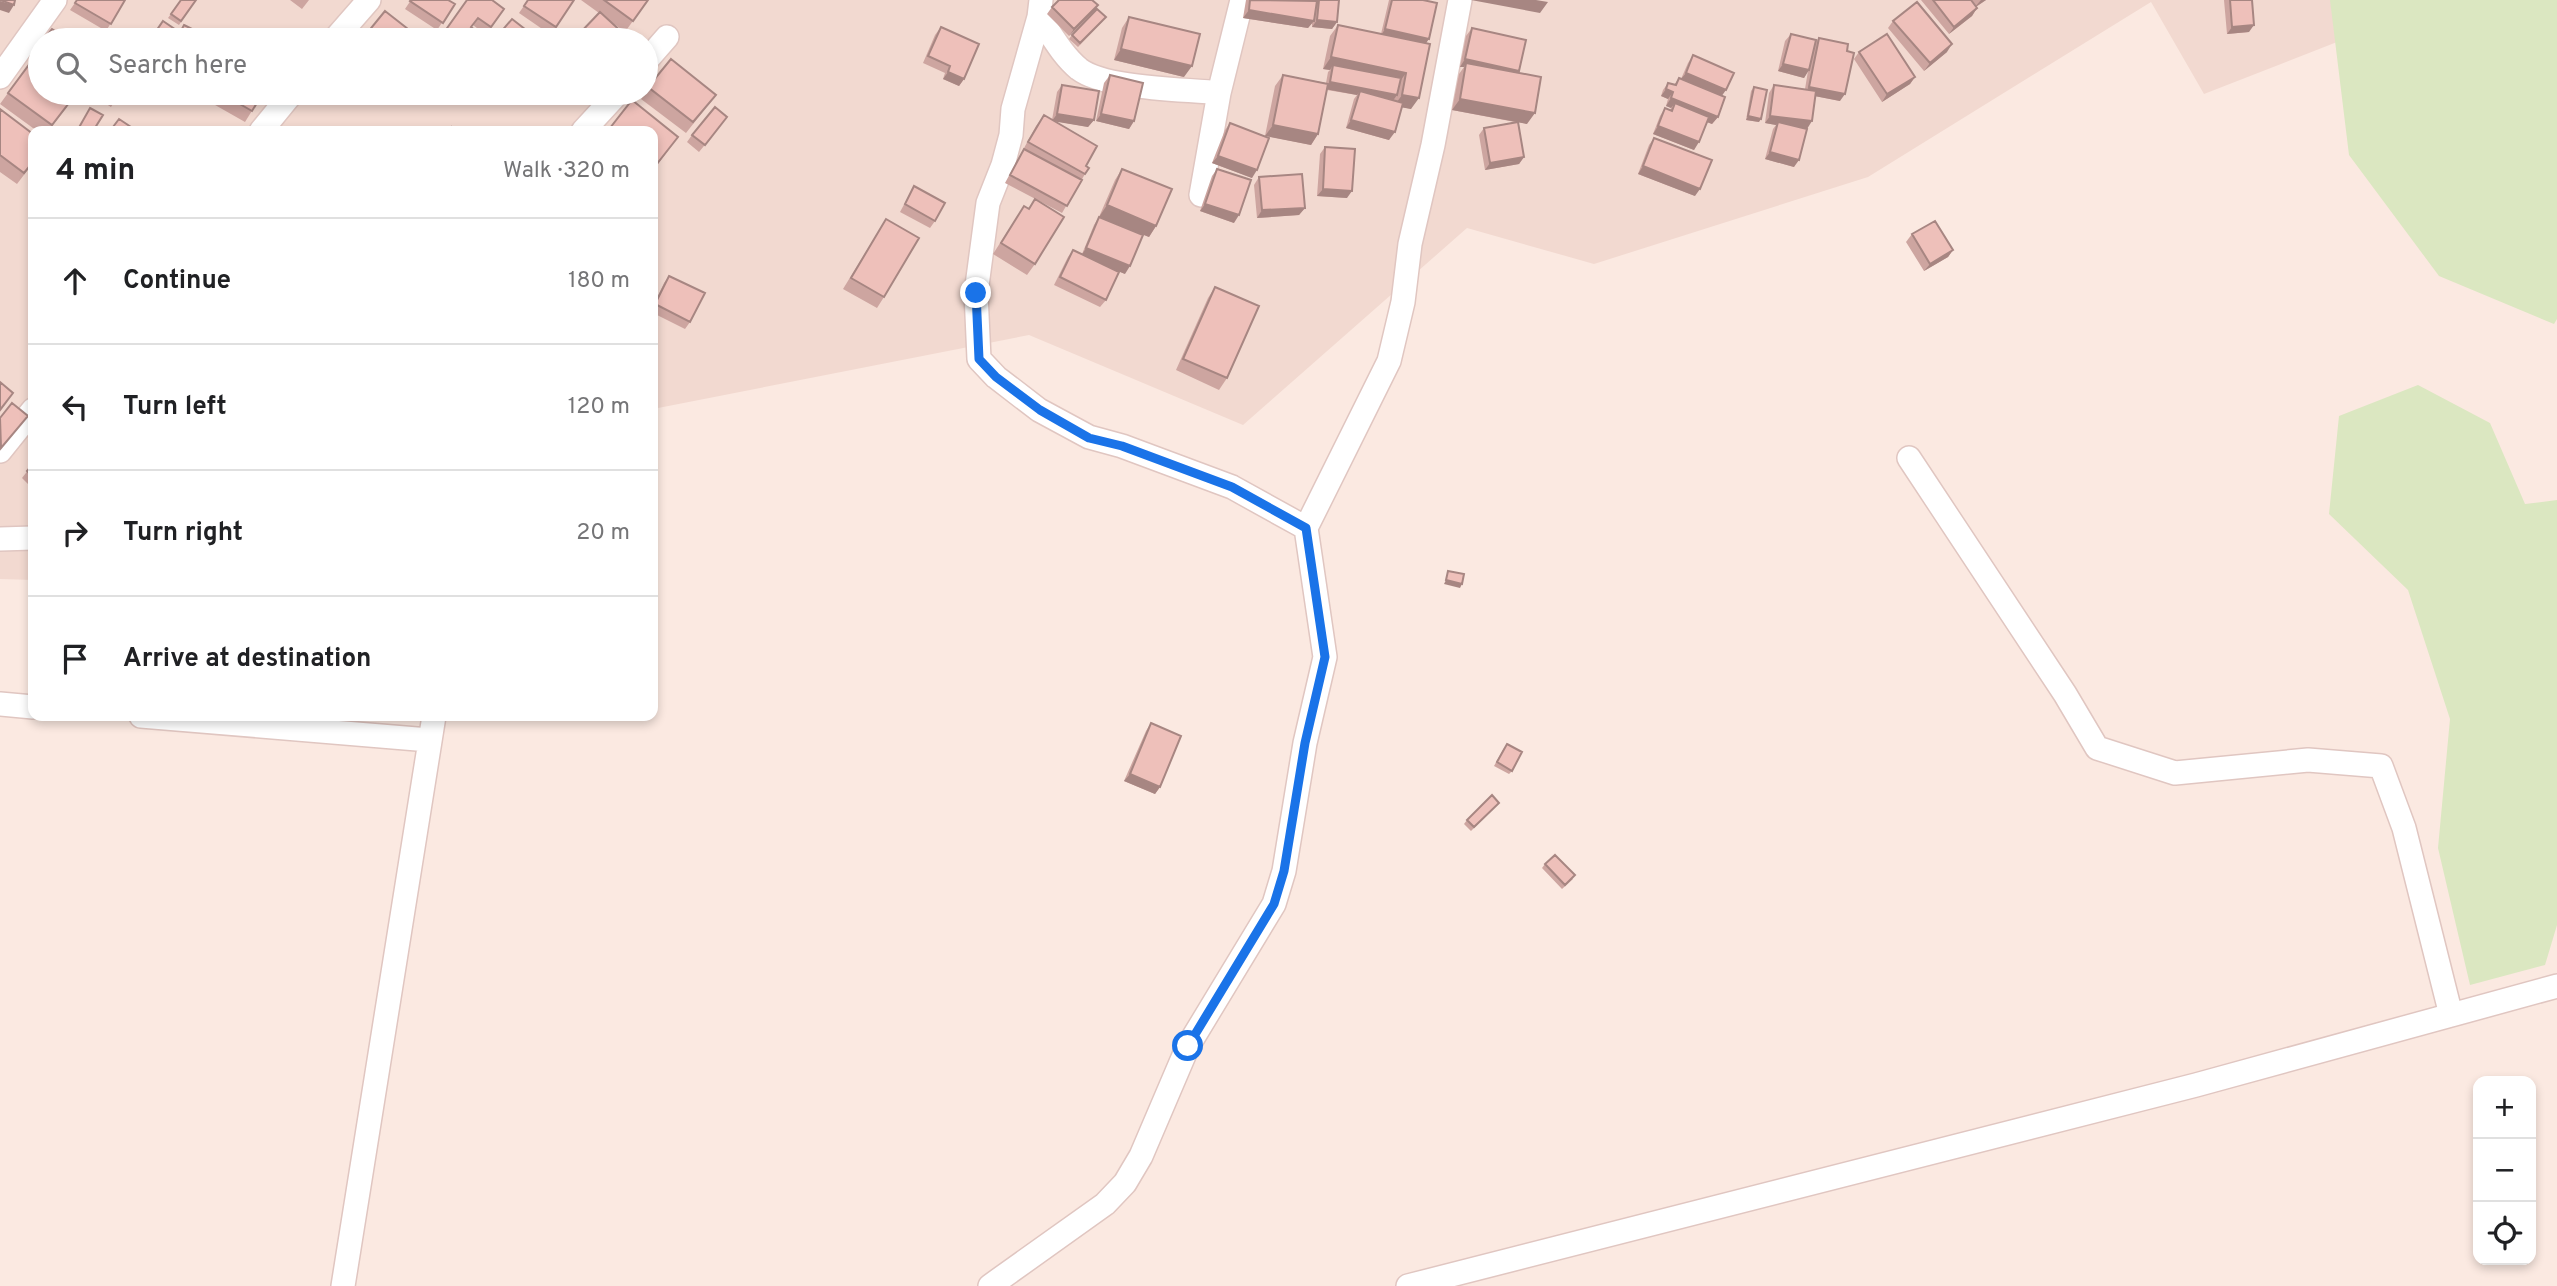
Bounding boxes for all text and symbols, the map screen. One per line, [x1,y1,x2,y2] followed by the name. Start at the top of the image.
[28,28,658,105] search box
[52,48,90,86] icon: search
[108,50,247,83] text: Search here
[56,153,135,190] text: 4 min
[503,157,630,186] text: Walk · 320 m
[56,262,94,300] icon: ahead
[123,265,231,298] text: Continue
[568,267,630,296] text: 180 m
[960,277,991,308] route end
[56,388,94,426] icon: left
[123,391,227,424] text: Turn left
[568,393,630,422] text: 120 m
[56,514,94,552] icon: right
[123,517,243,550] text: Turn right
[576,519,630,548] text: 20 m
[56,640,94,678] icon: arrive
[123,643,371,676] text: Arrive at destination
[1172,1030,1203,1061] route start
[2473,1076,2536,1265] map controls
[2473,1076,2536,1139] button: +
[2473,1139,2536,1202] button: −
[2473,1202,2536,1265] button: locate

